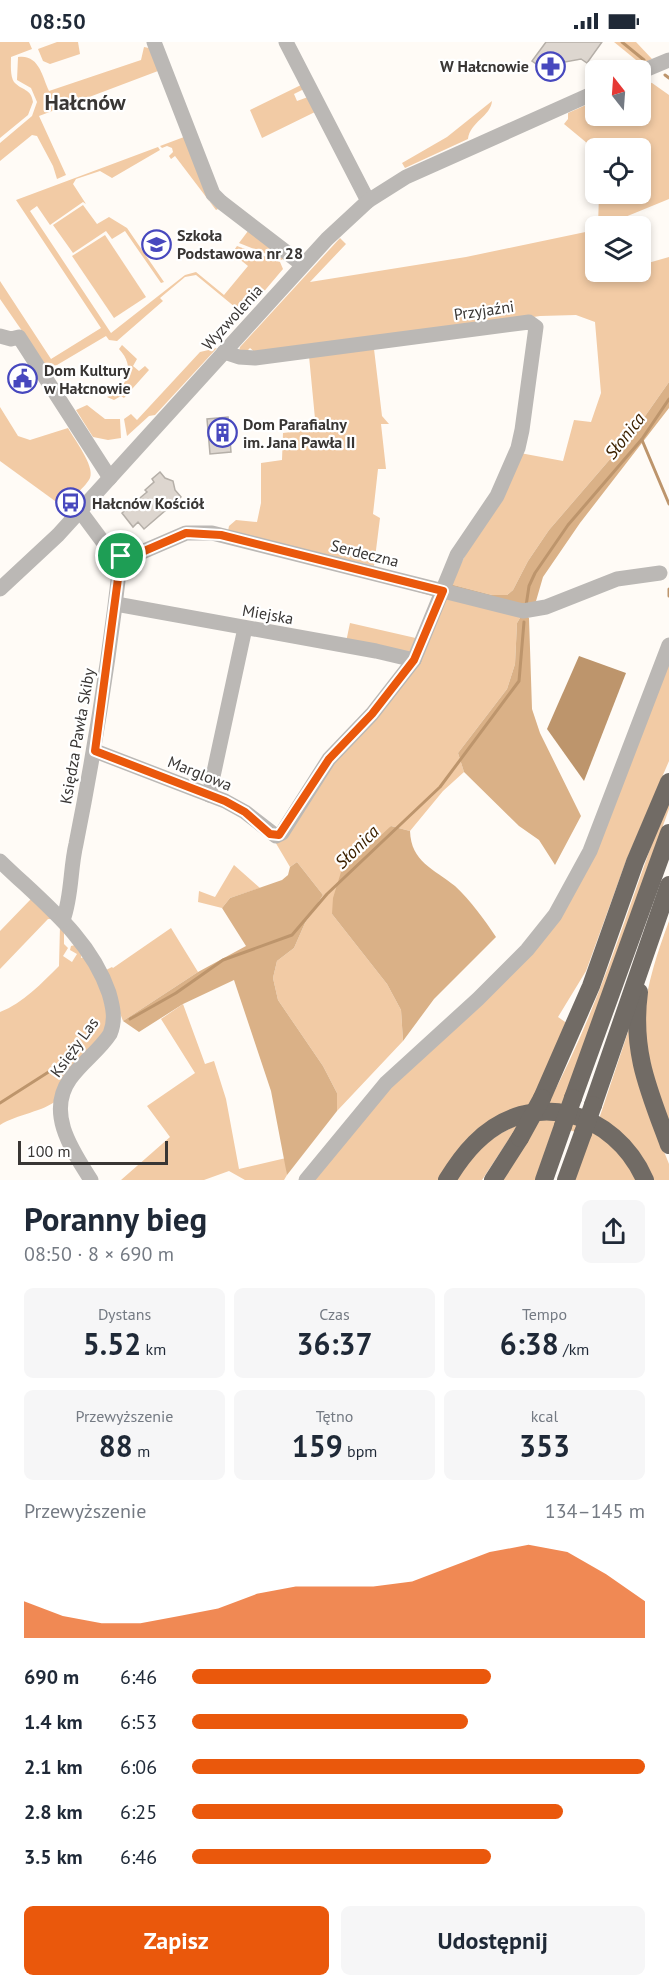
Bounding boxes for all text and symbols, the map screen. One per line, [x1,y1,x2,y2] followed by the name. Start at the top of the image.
[30,7,86,35] text: 08:50
[534,50,566,82] pharmacy icon: W Hałcnowie
[440,56,529,76] place label: W Hałcnowie
[585,60,651,126] north arrow
[585,60,651,282] map controls
[44,88,127,116] district label: Hałcnów
[585,138,651,204] button: locate
[585,216,651,282] button: layers
[177,225,303,263] place label: Szkoła Podstawowa nr 28
[140,228,172,260] school or university icon: Szkoła Podstawowa nr 28
[197,280,267,354] street label: Wyzwolenia
[453,296,515,324] street label: Przyjaźni
[43,360,131,398] place label: Dom Kultury w Hałcnowie
[7,363,39,395] public building icon: Dom Kultury w Hałcnowie
[599,408,650,464] water label: Słonica
[243,414,355,452] place label: Dom Parafialny im. Jana Pawła II
[206,417,238,449] building icon: Dom Parafialny im. Jana Pawła II
[55,487,87,519] bus stop icon: Hałcnów Kościół
[92,493,205,513] place label: Hałcnów Kościół
[95,530,146,581] pin
[329,535,401,571] street label: Serdeczna
[104,539,137,572] icon: arrive
[241,600,295,628] street label: Miejska
[55,666,99,806] street label: Księdza Pawła Skiby
[165,751,235,795] street label: Marglowa
[330,820,384,873] water label: Słonica
[46,1013,103,1081] street label: Księży Las
[18,1138,168,1166] scale bar
[27,1141,70,1161] text: 100 m
[24,1197,207,1240] text: Poranny bieg
[582,1200,645,1263] button: share
[24,1241,174,1267] text: 08:50 · 8 × 690 m
[98,1304,151,1324] text: Dystans
[319,1304,350,1324] text: Czas
[522,1304,567,1324] text: Tempo
[83,1324,141,1363] text: 5.52
[296,1324,373,1363] text: 36:37
[500,1324,559,1363] text: 6:38
[141,1339,166,1359] text: km
[559,1339,589,1359] text: /km
[76,1406,173,1426] text: Przewyższenie
[316,1406,353,1426] text: Tętno
[531,1406,558,1426] text: kcal
[99,1426,133,1465] text: 88
[292,1426,343,1465] text: 159
[519,1426,570,1465] text: 353
[133,1441,150,1461] text: m
[343,1441,377,1461] text: bpm
[24,1498,146,1524] text: Przewyższenie
[545,1498,645,1524] text: 134–145 m
[24,1664,79,1690] text: 690 m
[120,1664,157,1690] text: 6:46
[24,1709,83,1735] text: 1.4 km
[120,1709,157,1735] text: 6:53
[24,1754,83,1780] text: 2.1 km
[120,1754,157,1780] text: 6:06
[24,1799,83,1825] text: 2.8 km
[120,1799,157,1825] text: 6:25
[24,1844,83,1870] text: 3.5 km
[120,1844,157,1870] text: 6:46
[24,1906,329,1975] button: Zapisz
[341,1906,645,1975] button: Udostępnij

